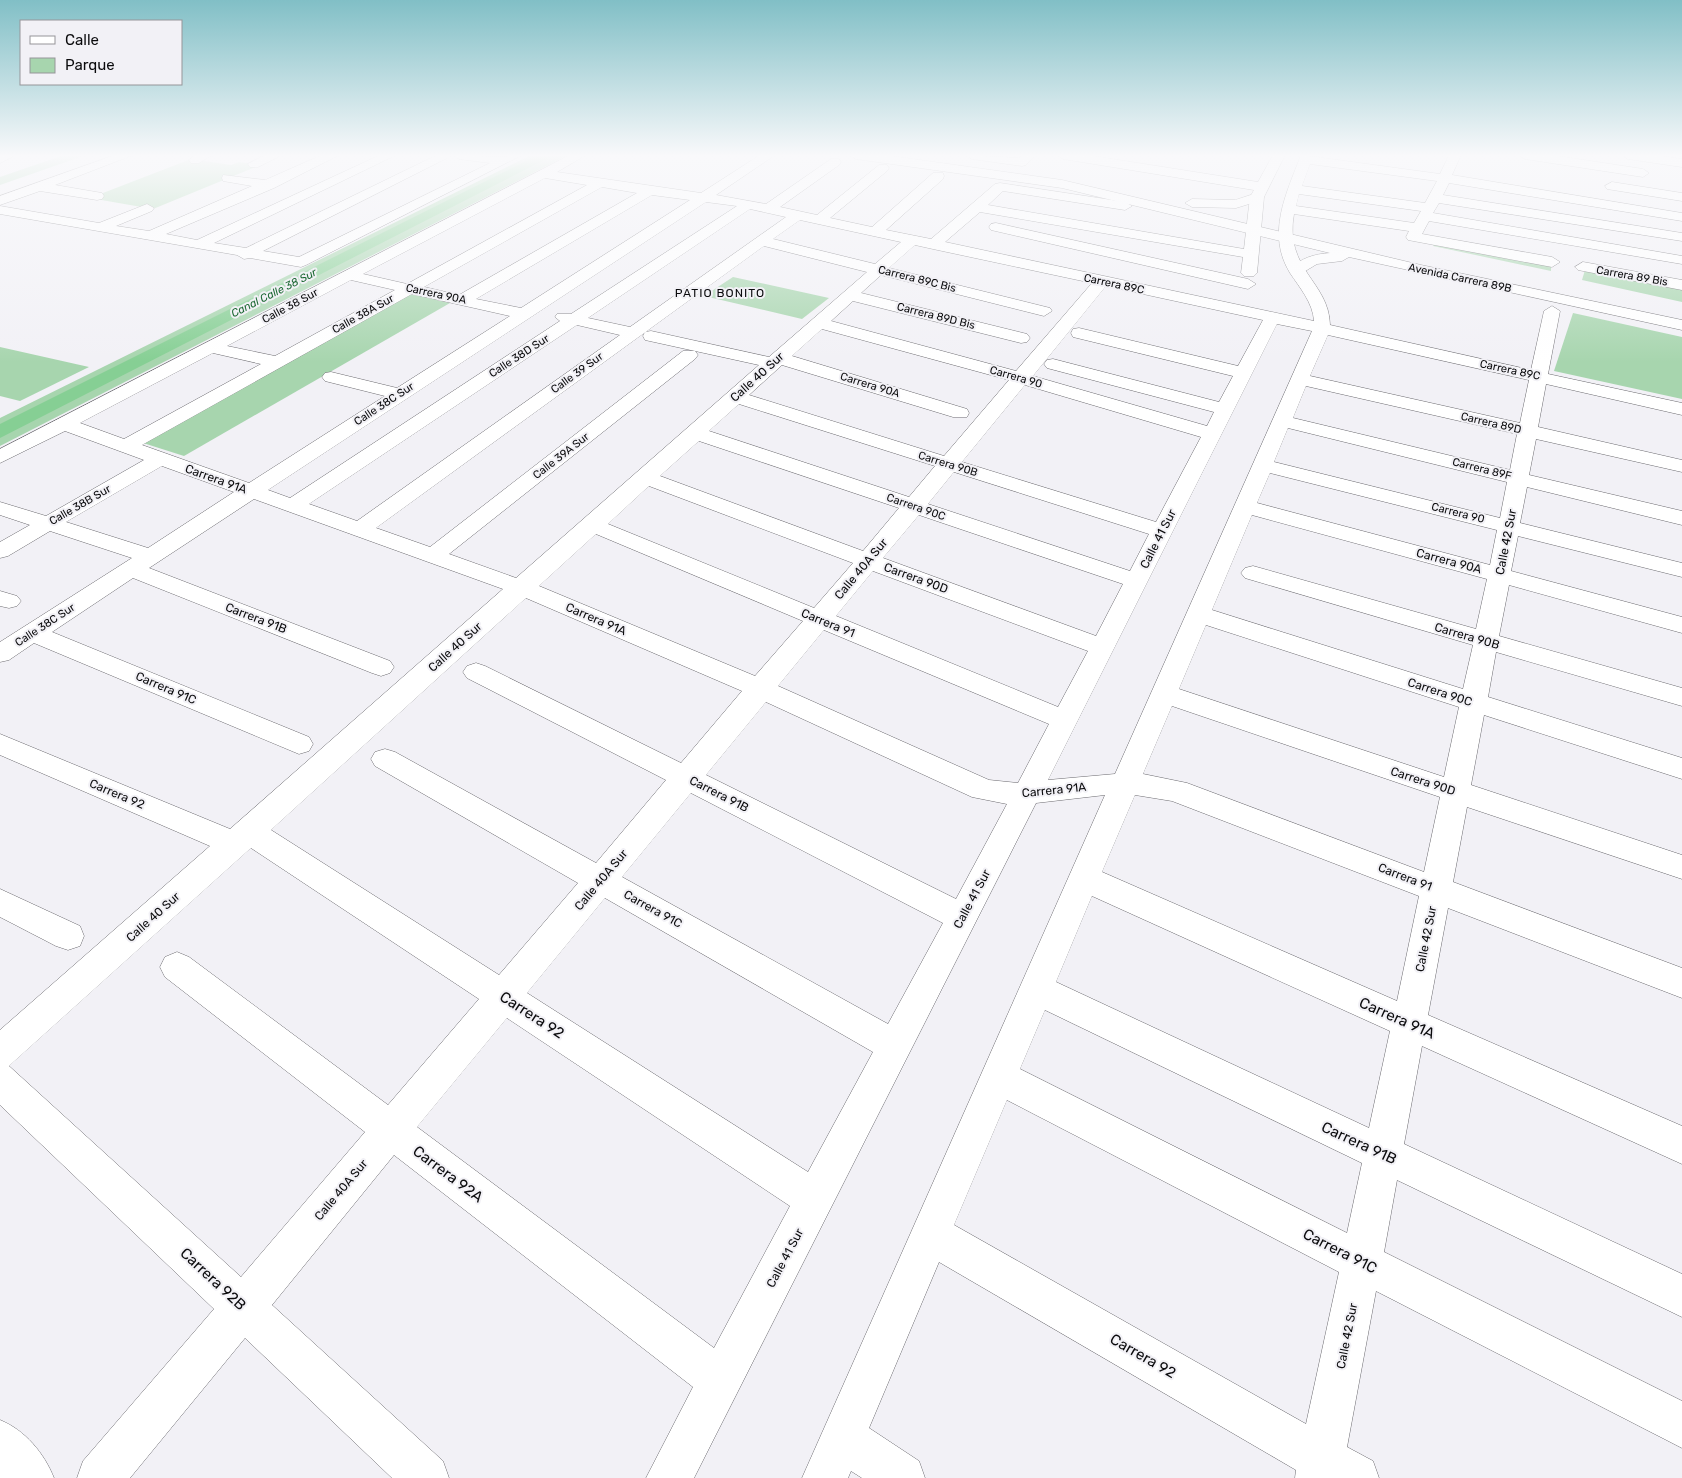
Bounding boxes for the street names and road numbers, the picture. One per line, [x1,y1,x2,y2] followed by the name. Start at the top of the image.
[1407,261,1513,295] street label: Avenida Carrera 89B
[877,263,958,295] street label: Carrera 89C Bis
[1595,263,1669,289] street label: Carrera 89 Bis
[1083,271,1145,297] street label: Carrera 89C
[405,281,468,307] street label: Carrera 90A
[260,286,320,326] street label: Calle 38 Sur
[330,291,397,336] street label: Calle 38A Sur
[896,300,977,332] street label: Carrera 89D Bis
[486,331,552,380] street label: Calle 38D Sur
[548,349,606,396] street label: Calle 39 Sur
[727,349,787,405] street label: Calle 40 Sur
[1479,357,1541,383] street label: Carrera 89C
[988,363,1044,391] street label: Carrera 90
[839,370,902,400] street label: Carrera 90A
[352,379,417,428] street label: Calle 38C Sur
[1459,410,1523,436] street label: Carrera 89D
[530,430,592,482] street label: Calle 39A Sur
[917,449,979,479] street label: Carrera 90B
[1451,455,1513,483] street label: Carrera 89F
[183,461,249,497] street label: Carrera 91A
[47,482,114,528] street label: Calle 38B Sur
[885,491,947,523] street label: Carrera 90C
[1430,500,1486,526] street label: Carrera 90
[1137,507,1179,571] street label: Calle 41 Sur
[1493,507,1519,576] street label: Calle 42 Sur
[832,535,891,602] street label: Calle 40A Sur
[1415,546,1483,576] street label: Carrera 90A
[882,560,950,596] street label: Carrera 90D
[13,600,78,649] street label: Calle 38C Sur
[223,600,289,636] street label: Carrera 91B
[563,600,629,638] street label: Carrera 91A
[799,606,857,640] street label: Carrera 91
[425,619,485,675] street label: Calle 40 Sur
[1433,620,1501,652] street label: Carrera 90B
[134,669,198,707] street label: Carrera 91C
[1406,675,1474,709] street label: Carrera 90C
[1389,764,1457,798] street label: Carrera 90D
[687,773,751,815] street label: Carrera 91B
[87,776,147,812] street label: Carrera 92
[1021,780,1087,800] street label: Carrera 91A
[572,846,631,913] street label: Calle 40A Sur
[1376,860,1434,894] street label: Carrera 91
[951,867,994,931] street label: Calle 41 Sur
[621,887,685,931] street label: Carrera 91C
[123,889,183,945] street label: Calle 40 Sur
[1413,904,1439,973] street label: Calle 42 Sur
[496,988,568,1043] street label: Carrera 92
[1356,993,1438,1043] street label: Carrera 91A
[1319,1118,1399,1168] street label: Carrera 91B
[409,1142,487,1206] street label: Carrera 92A
[312,1156,371,1223] street label: Calle 40A Sur
[1300,1225,1380,1277] street label: Carrera 91C
[764,1226,807,1290] street label: Calle 41 Sur
[176,1244,250,1314] street label: Carrera 92B
[1334,1301,1360,1370] street label: Calle 42 Sur
[1107,1330,1179,1382] street label: Carrera 92

